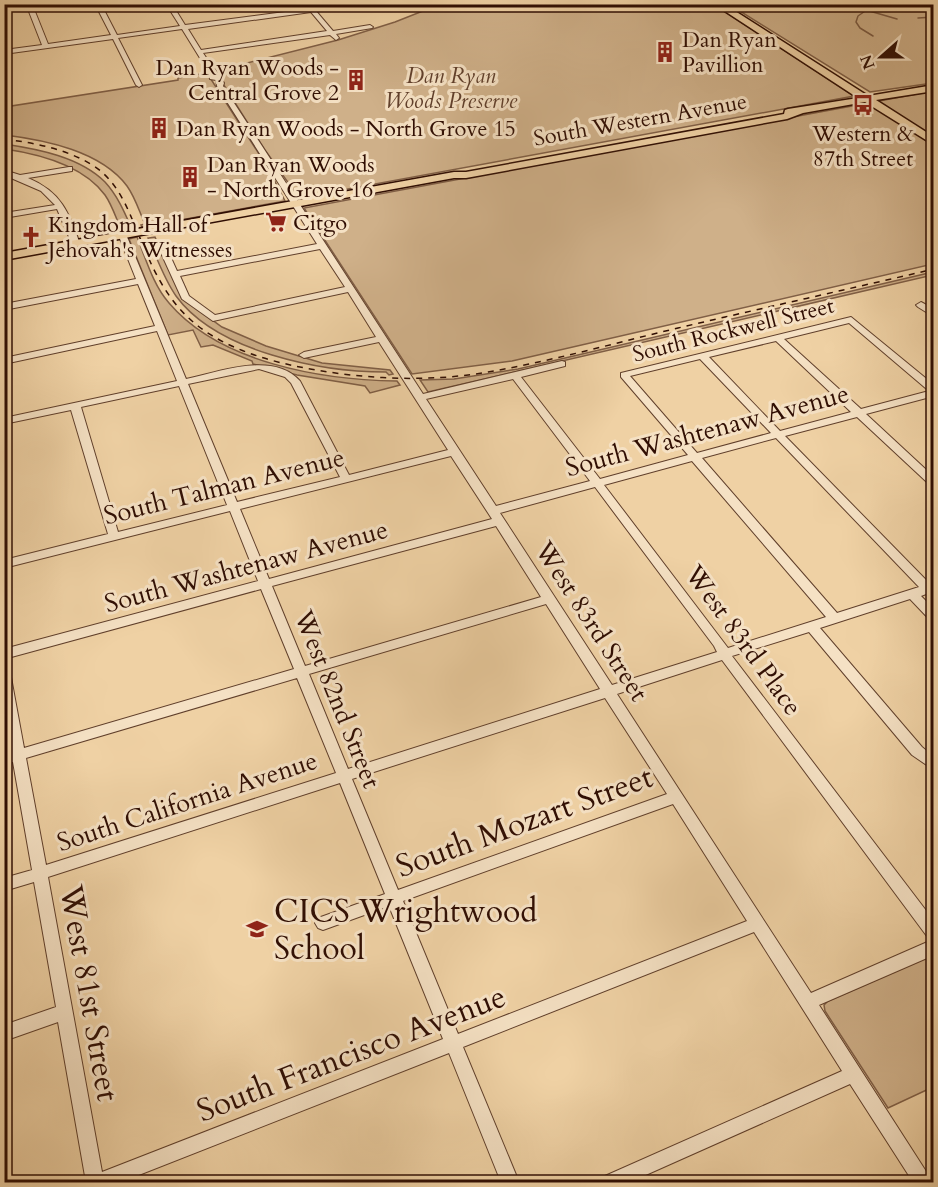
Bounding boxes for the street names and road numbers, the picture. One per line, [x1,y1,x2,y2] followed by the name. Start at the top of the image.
[531,86,749,154] street label: South Western Avenue
[629,290,837,370] street label: South Rockwell Street
[562,376,853,485] street label: South Washtenaw Avenue
[100,440,348,533] street label: South Talman Avenue
[101,512,392,621] street label: South Washtenaw Avenue
[526,534,656,708] street label: West 83rd Street
[676,557,810,723] street label: West 83rd Place
[285,604,389,793] street label: West 82nd Street
[52,743,322,860] street label: South California Avenue
[390,755,659,889] street label: South Mozart Street
[48,881,130,1105] street label: West 81st Street
[191,975,512,1133] street label: South Francisco Avenue

